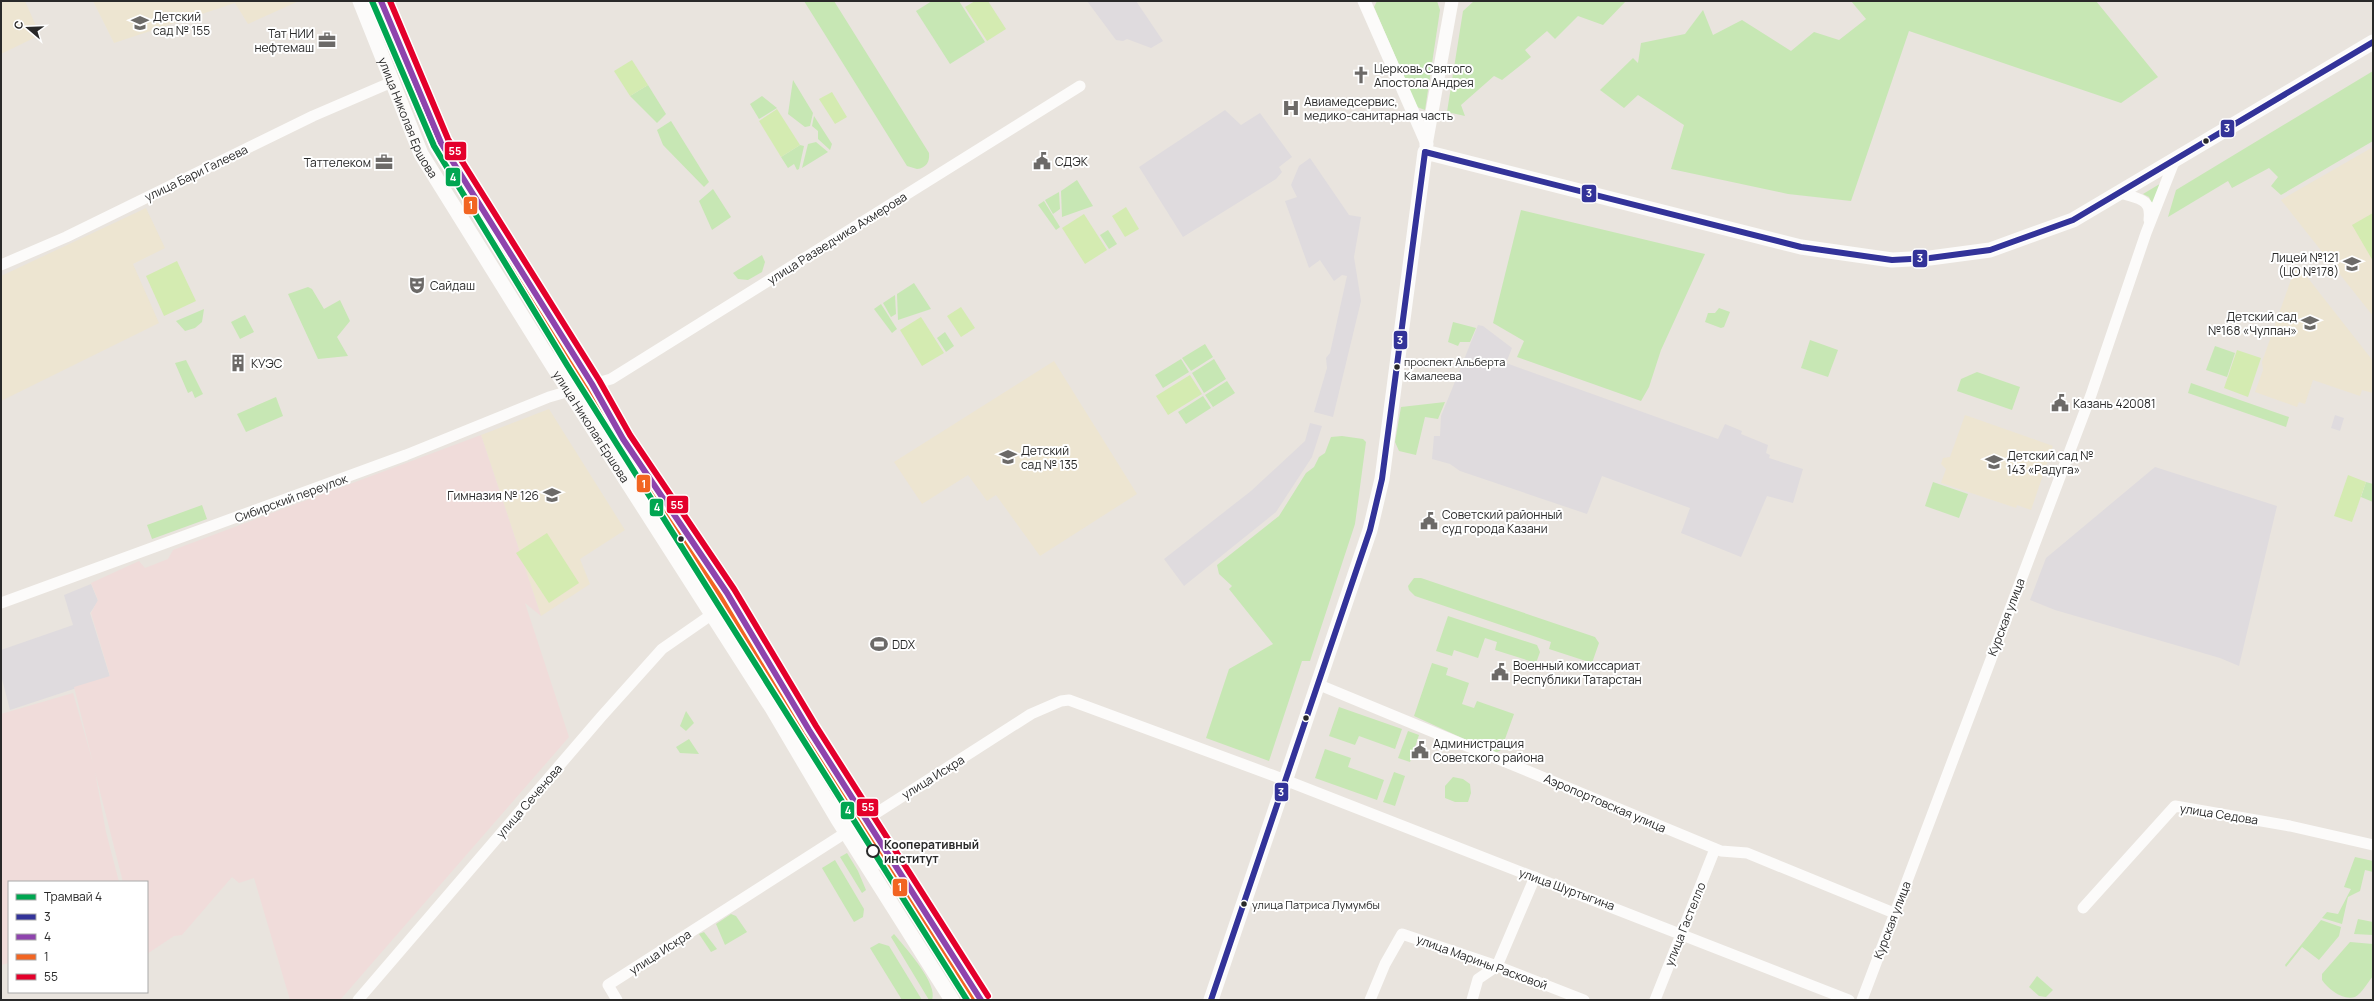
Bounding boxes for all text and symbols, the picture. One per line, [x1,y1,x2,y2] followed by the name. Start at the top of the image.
[8,8,48,48] north arrow
[153,8,210,39] place label: Детский сад № 155
[130,13,150,33] school or university icon: Детский сад № 155
[10,18,26,31] text: С
[254,25,314,56] place label: Тат НИИ нефтемаш
[317,30,337,50] office icon: Тат НИИ нефтемаш
[375,54,442,181] street label: улица Николая Ершова
[1374,60,1474,91] place label: Церковь Святого Апостола Андрея
[1351,65,1371,85] church icon: Церковь Святого Апостола Андрея
[1304,93,1453,124] place label: Авиамедсервис, медико-санитарная часть
[1281,98,1301,118] hospital icon: Авиамедсервис, медико-санитарная часть
[2220,119,2235,138] line badge: 3
[2224,120,2230,135] text: 3
[2201,136,2211,146] unlabelled marker
[142,141,250,205] street label: улица Бари Галеева
[444,141,467,161] line badge: 55
[449,143,461,158] text: 55
[1032,151,1052,171] public building icon: СДЭК
[374,152,394,172] office icon: Таттелеком
[1055,153,1089,170] place label: СДЭК
[304,154,371,171] place label: Таттелеком
[445,167,461,187] line badge: 4
[450,169,457,184] text: 4
[1581,184,1597,203] line badge: 3
[1586,185,1592,200] text: 3
[764,188,910,288] street label: улица Разведчика Ахмерова
[463,196,478,215] line badge: 1
[469,197,473,212] text: 1
[1912,249,1928,268] line badge: 3
[2271,249,2339,280] place label: Лицей №121 (ЦО №178)
[1917,250,1923,265] text: 3
[2342,254,2362,274] school or university icon: Лицей №121 (ЦО №178)
[407,275,427,295] theatre icon: Сайдаш
[430,277,475,294] place label: Сайдаш
[2208,308,2297,339] place label: Детский сад №168 «Чулпан»
[2300,313,2320,333] school or university icon: Детский сад №168 «Чулпан»
[1393,330,1408,350] line badge: 3
[1397,332,1403,347] text: 3
[228,353,248,373] building icon: КУЭС
[1404,354,1505,383] place label: проспект Альберта Камалеева
[251,355,283,372] place label: КУЭС
[1392,362,1402,372] marker: проспект Альберта Камалеева
[549,367,634,486] street label: улица Николая Ершова
[2050,393,2070,413] public building icon: Казань 420081
[2073,395,2156,412] place label: Казань 420081
[1021,442,1078,473] place label: Детский сад № 135
[998,447,1018,467] school or university icon: Детский сад № 135
[2007,447,2094,478] place label: Детский сад № 143 «Радуга»
[1984,452,2004,472] school or university icon: Детский сад № 143 «Радуга»
[232,469,351,526] street label: Сибирский переулок
[636,474,651,493] line badge: 1
[642,476,646,491] text: 1
[542,485,562,505] school or university icon: Гимназия № 126
[447,487,539,504] place label: Гимназия № 126
[666,495,689,514] line badge: 55
[671,497,683,512] text: 55
[649,498,664,517] line badge: 4
[654,499,661,514] text: 4
[1442,506,1562,537] place label: Советский районный суд города Казани
[1419,511,1439,531] public building icon: Советский районный суд города Казани
[676,534,686,544] unlabelled marker
[1983,576,2029,658] street label: Курская улица
[869,634,889,654] sports icon: DDX
[892,636,916,653] place label: DDX
[1513,657,1642,688] place label: Военный комиссариат Республики Татарстан
[1490,662,1510,682] public building icon: Военный комиссариат Республики Татарстан
[1301,713,1311,723] unlabelled marker
[1433,735,1544,766] place label: Администрация Советского района
[1410,740,1430,760] public building icon: Администрация Советского района
[898,751,968,803] street label: улица Искра
[492,760,566,842] street label: улица Сеченова
[1541,770,1669,836] street label: Аэропортовская улица
[1274,782,1289,802] line badge: 3
[1278,784,1284,799] text: 3
[856,798,879,817] line badge: 55
[862,799,874,814] text: 55
[2179,799,2259,829] street label: улица Седова
[840,801,855,820] line badge: 4
[845,802,852,817] text: 4
[884,836,979,867] place label: Кооперативный институт
[866,844,880,858] marker: Кооперативный институт
[1517,864,1617,914] street label: улица Шуртыгина
[892,878,908,897] line badge: 1
[898,879,902,894] text: 1
[1869,879,1915,961] street label: Курская улица
[1660,880,1710,968] street label: улица Гастелло
[8,881,148,993] legend
[44,888,102,905] text: Трамвай 4
[1252,897,1380,912] place label: улица Патриса Лумумбы
[1239,899,1249,909] marker: улица Патриса Лумумбы
[44,908,51,925] text: 3
[626,926,694,978] street label: улица Искра
[44,928,51,945] text: 4
[1414,930,1550,994] street label: улица Марины Расковой
[44,948,49,965] text: 1
[44,968,58,985] text: 55

